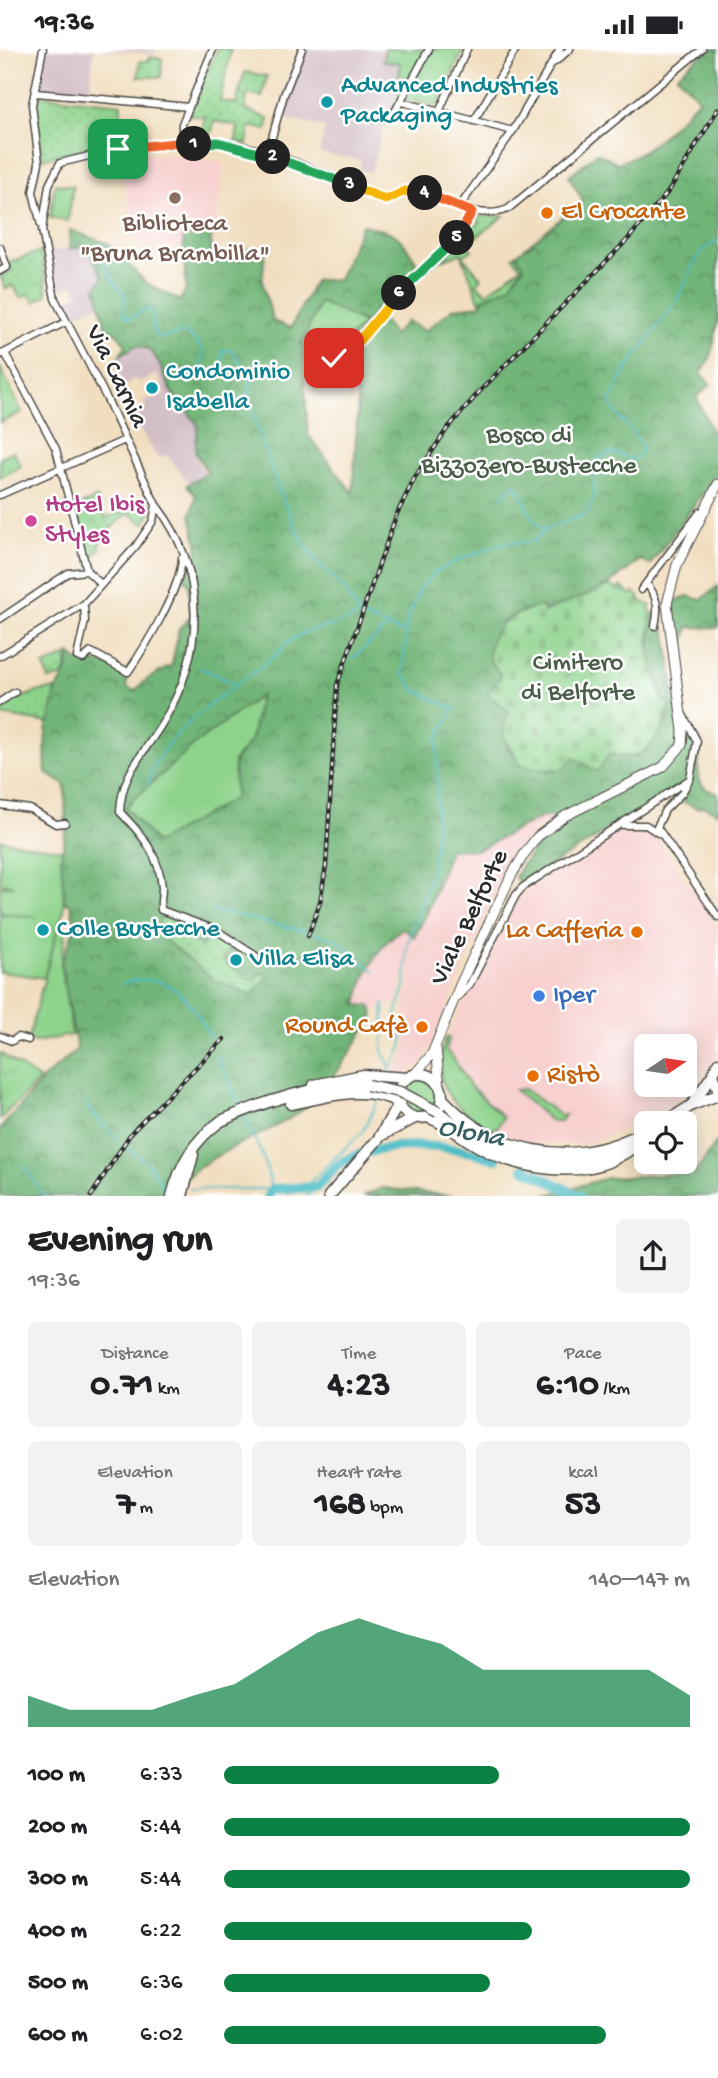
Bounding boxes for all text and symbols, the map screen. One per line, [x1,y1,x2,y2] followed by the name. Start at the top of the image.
[35,9,93,40] text: 19:36
[340,72,559,133] place label: Advanced Industries Packaging
[319,94,335,110] marker: Advanced Industries Packaging
[88,119,148,179] pin
[176,127,212,161] pin: 1
[99,130,137,168] icon: arrive
[190,132,197,155] text: 1
[256,139,290,175] pin: 2
[268,145,277,168] text: 2
[332,167,368,203] pin: 3
[345,173,354,196] text: 3
[408,176,442,211] pin: 4
[420,181,429,204] text: 4
[167,190,183,206] marker: Biblioteca "Bruna Brambilla"
[561,198,686,229] place label: El Crocante
[539,205,555,221] marker: El Crocante
[80,210,270,271] place label: Biblioteca "Bruna Brambilla"
[440,221,475,255] pin: 5
[452,226,462,249] text: 5
[382,275,416,311] pin: 6
[394,281,403,304] text: 6
[76,319,154,435] street label: Via Carnia
[304,328,364,388] pin
[315,339,353,377] icon: check
[166,358,290,419] place label: Condominio Isabella
[144,380,160,396] marker: Condominio Isabella
[420,422,637,483] park label: Bosco di Bizzozero-Bustecche
[45,491,146,552] place label: Hotel Ibis Styles
[23,513,39,529] marker: Hotel Ibis Styles
[521,649,636,710] park label: Cimitero di Belforte
[424,845,517,992] street label: Viale Belforte
[57,915,220,946] place label: Colle Bustecche
[506,917,625,948] place label: La Cafferia
[35,922,51,938] marker: Colle Bustecche
[629,924,645,940] marker: La Cafferia
[249,945,355,976] place label: Villa Elisa
[228,952,244,968] marker: Villa Elisa
[553,981,597,1012] place label: Iper
[531,988,547,1004] marker: Iper
[285,1012,409,1043] place label: Round Cafè
[414,1019,430,1035] marker: Round Cafè
[634,1034,696,1097] north arrow
[634,1034,697,1174] map controls
[547,1061,600,1092] place label: Ristò
[525,1068,541,1084] marker: Ristò
[435,1111,508,1157] water label: Olona
[634,1111,697,1174] button: locate
[616,1219,690,1293] button: share
[28,1220,212,1264] text: Evening run
[28,1268,80,1295] text: 19:36
[101,1343,169,1366] text: Distance
[342,1343,376,1366] text: Time
[564,1343,602,1366] text: Pace
[90,1366,153,1407] text: 0.71
[328,1366,390,1407] text: 4:23
[536,1366,599,1407] text: 6:10
[153,1378,180,1401] text: km
[599,1378,630,1401] text: /km
[97,1462,173,1485] text: Elevation
[316,1462,402,1485] text: Heart rate
[568,1462,598,1485] text: kcal
[117,1485,135,1526] text: 7
[315,1485,366,1526] text: 168
[565,1485,601,1526] text: 53
[135,1497,153,1520] text: m
[366,1497,403,1520] text: bpm
[28,1567,119,1594] text: Elevation
[589,1567,690,1594] text: 140–147 m
[28,1762,85,1789] text: 100 m
[140,1762,183,1789] text: 6:33
[28,1814,87,1841] text: 200 m
[140,1814,181,1841] text: 5:44
[28,1866,88,1893] text: 300 m
[140,1866,181,1893] text: 5:44
[28,1918,87,1945] text: 400 m
[140,1918,181,1945] text: 6:22
[28,1970,88,1997] text: 500 m
[140,1970,182,1997] text: 6:36
[28,2022,88,2049] text: 600 m
[140,2022,183,2049] text: 6:02

